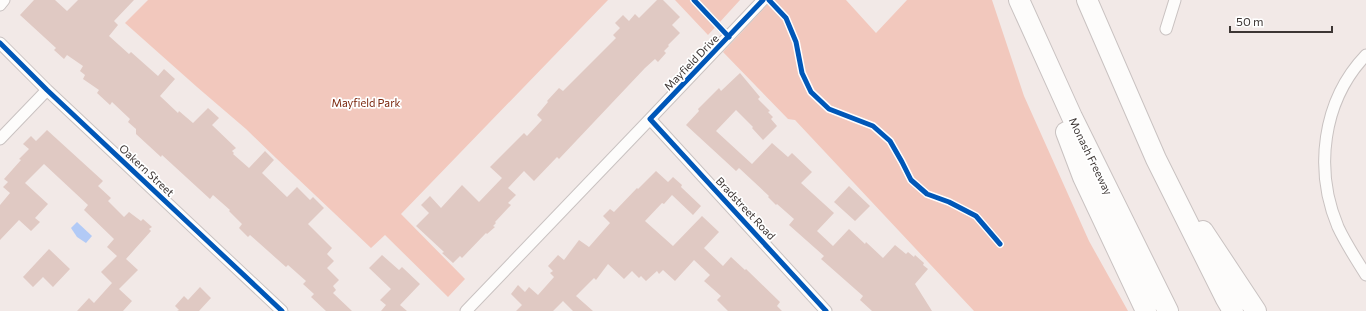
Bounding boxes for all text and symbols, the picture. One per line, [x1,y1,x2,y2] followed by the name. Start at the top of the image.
[1230,8,1332,34] scale bar
[1236,14,1264,28] text: 50 m
[661,31,721,93] street label: Mayfield Drive
[332,96,401,109] park label: Mayfield Park
[1067,115,1115,197] street label: Monash Freeway
[117,141,177,199] street label: Oakern Street
[714,174,778,242] street label: Bradstreet Road

